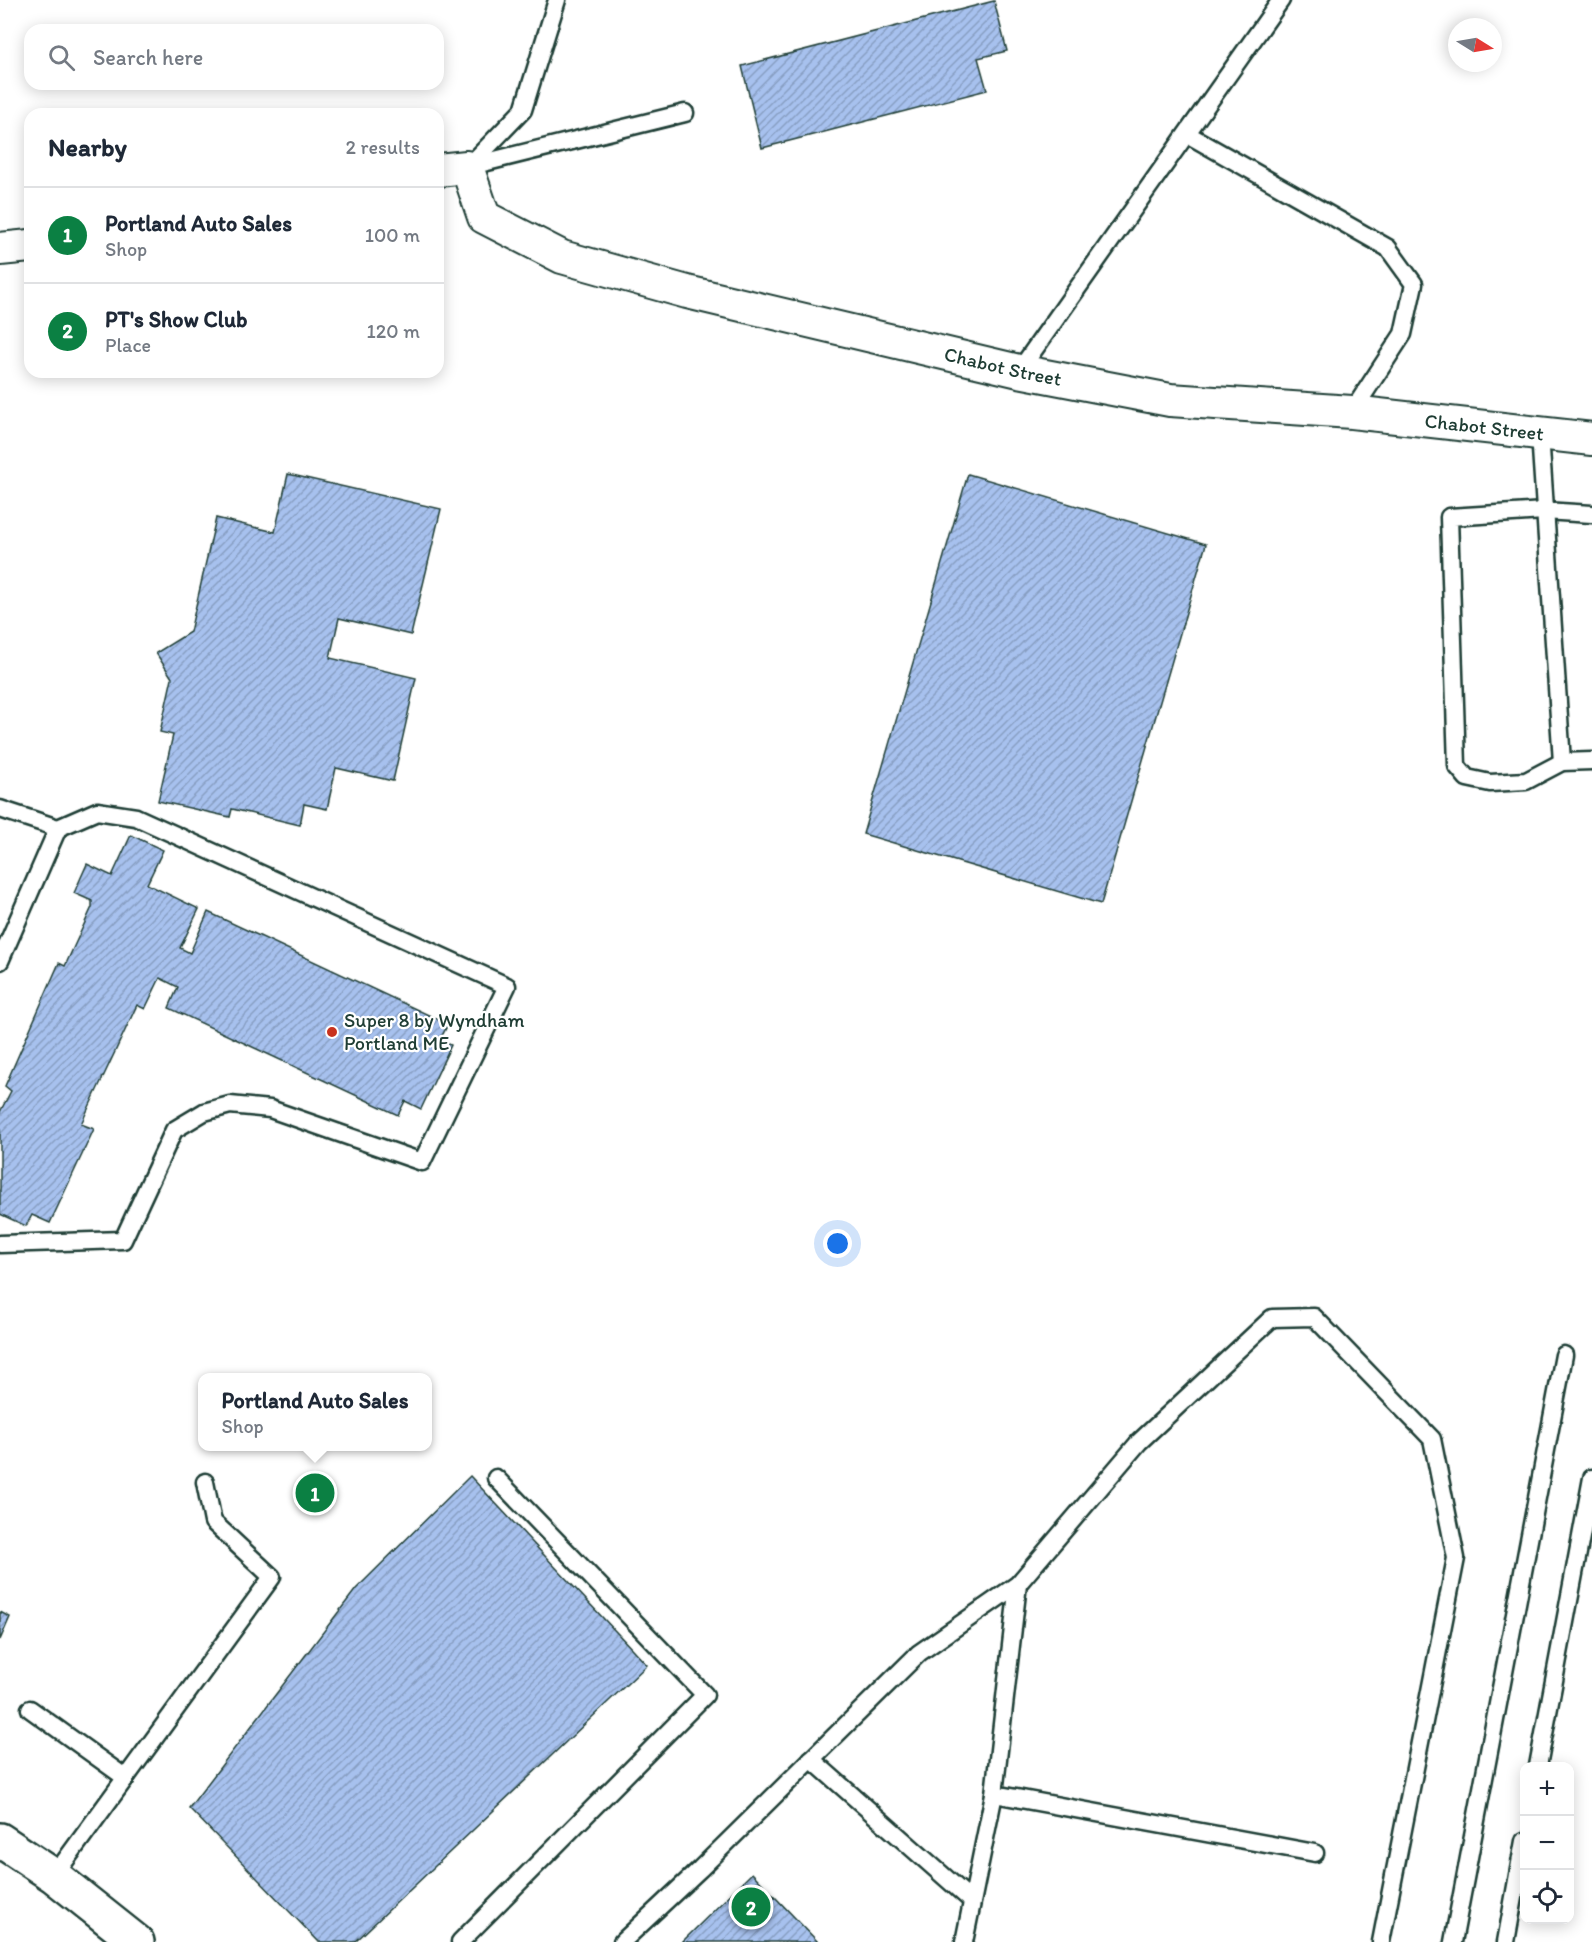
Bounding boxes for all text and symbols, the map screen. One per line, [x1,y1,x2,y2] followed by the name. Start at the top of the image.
[1448,18,1502,72] north arrow
[24,24,444,90] search box
[45,41,78,74] icon: search
[93,44,203,71] text: Search here
[48,131,127,163] text: Nearby
[346,135,420,159] text: 2 results
[105,210,292,237] text: Portland Auto Sales
[63,223,72,247] text: 1
[365,223,420,247] text: 100 m
[105,237,147,261] text: Shop
[105,306,247,333] text: PT's Show Club
[62,319,73,343] text: 2
[367,319,420,343] text: 120 m
[105,333,151,357] text: Place
[942,342,1064,391] street label: Chabot Street
[1423,408,1545,446] street label: Chabot Street
[344,1008,525,1055] place label: Super 8 by Wyndham Portland ME
[325,1025,339,1039] marker: Super 8 by Wyndham Portland ME
[823,1229,852,1258] your location
[198,1373,432,1451] popup
[222,1387,408,1414] text: Portland Auto Sales
[222,1414,264,1438] text: Shop
[296,1470,334,1516] pin: 1
[1520,1762,1574,1924] map controls
[1520,1762,1574,1816] button: +
[1520,1816,1574,1870] button: −
[1520,1870,1574,1924] button: locate
[732,1884,771,1930] pin: 2

